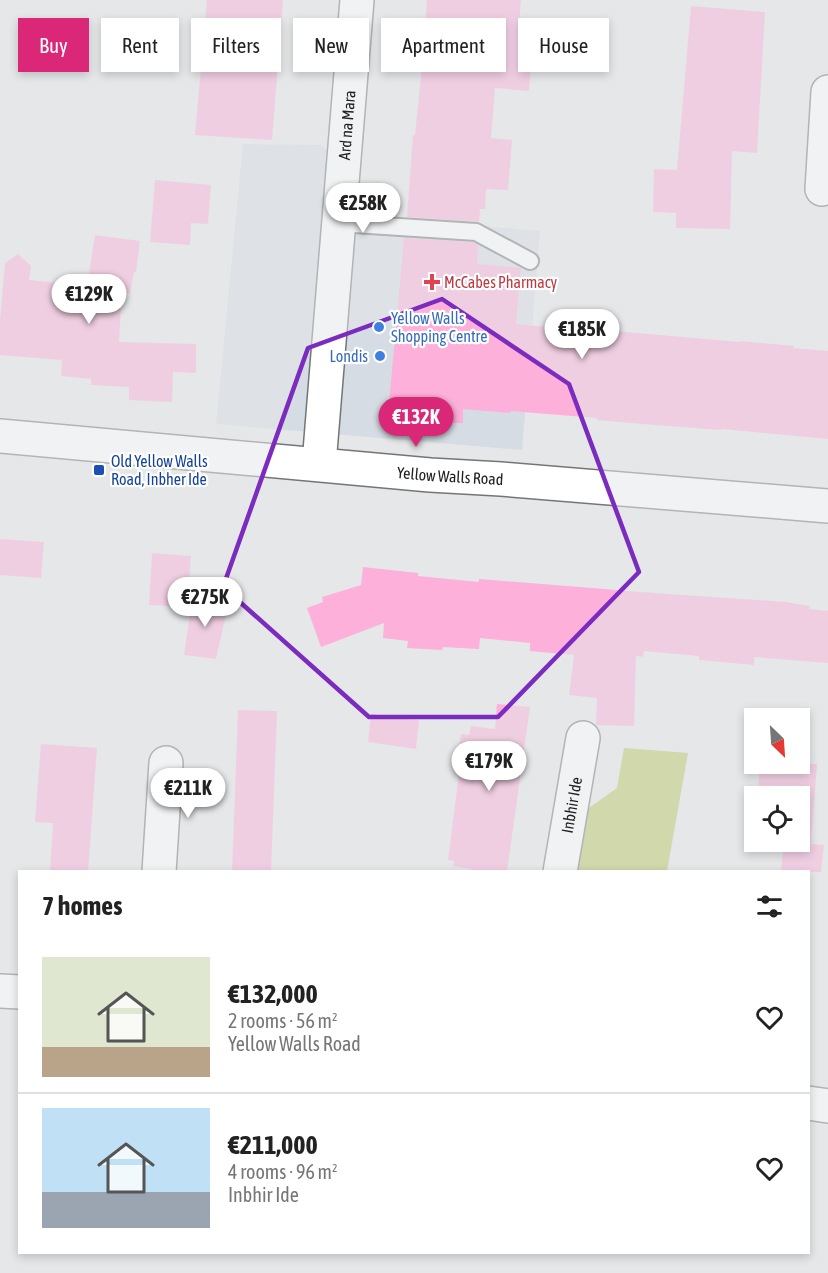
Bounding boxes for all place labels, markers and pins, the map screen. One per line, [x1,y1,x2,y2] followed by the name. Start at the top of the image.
[321,183,405,234] pin: €258K
[444,273,558,292] place label: McCabes Pharmacy
[47,274,131,325] pin: €129K
[425,275,439,289] marker: McCabes Pharmacy
[391,309,488,346] place label: Yellow Walls Shopping Centre
[540,309,624,360] pin: €185K
[372,320,386,334] marker: Yellow Walls Shopping Centre
[330,347,368,365] place label: Londis
[373,349,387,363] marker: Londis
[374,397,458,448] pin: €132K
[111,452,208,488] place label: Old Yellow Walls Road, Inbher Ide
[92,463,106,477] marker: Old Yellow Walls Road, Inbher Ide
[163,577,247,628] pin: €275K
[447,741,531,792] pin: €179K
[146,768,230,819] pin: €211K

